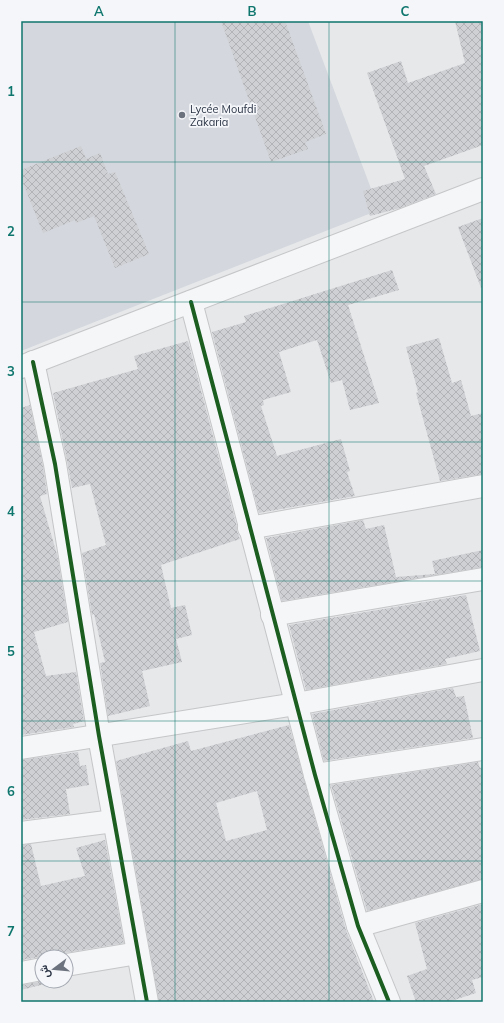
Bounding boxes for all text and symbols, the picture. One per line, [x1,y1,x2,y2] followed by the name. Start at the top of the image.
[94,3,104,19] text: A
[248,3,257,19] text: B
[401,3,410,19] text: C
[7,83,15,99] text: 1
[190,102,256,129] place label: Lycée Moufdi Zakaria
[177,110,187,120] marker: Lycée Moufdi Zakaria
[7,223,15,239] text: 2
[7,363,15,379] text: 3
[7,503,15,519] text: 4
[7,643,15,659] text: 5
[7,783,15,799] text: 6
[7,923,15,939] text: 7
[34,949,74,989] north arrow
[36,963,53,980] text: ش

